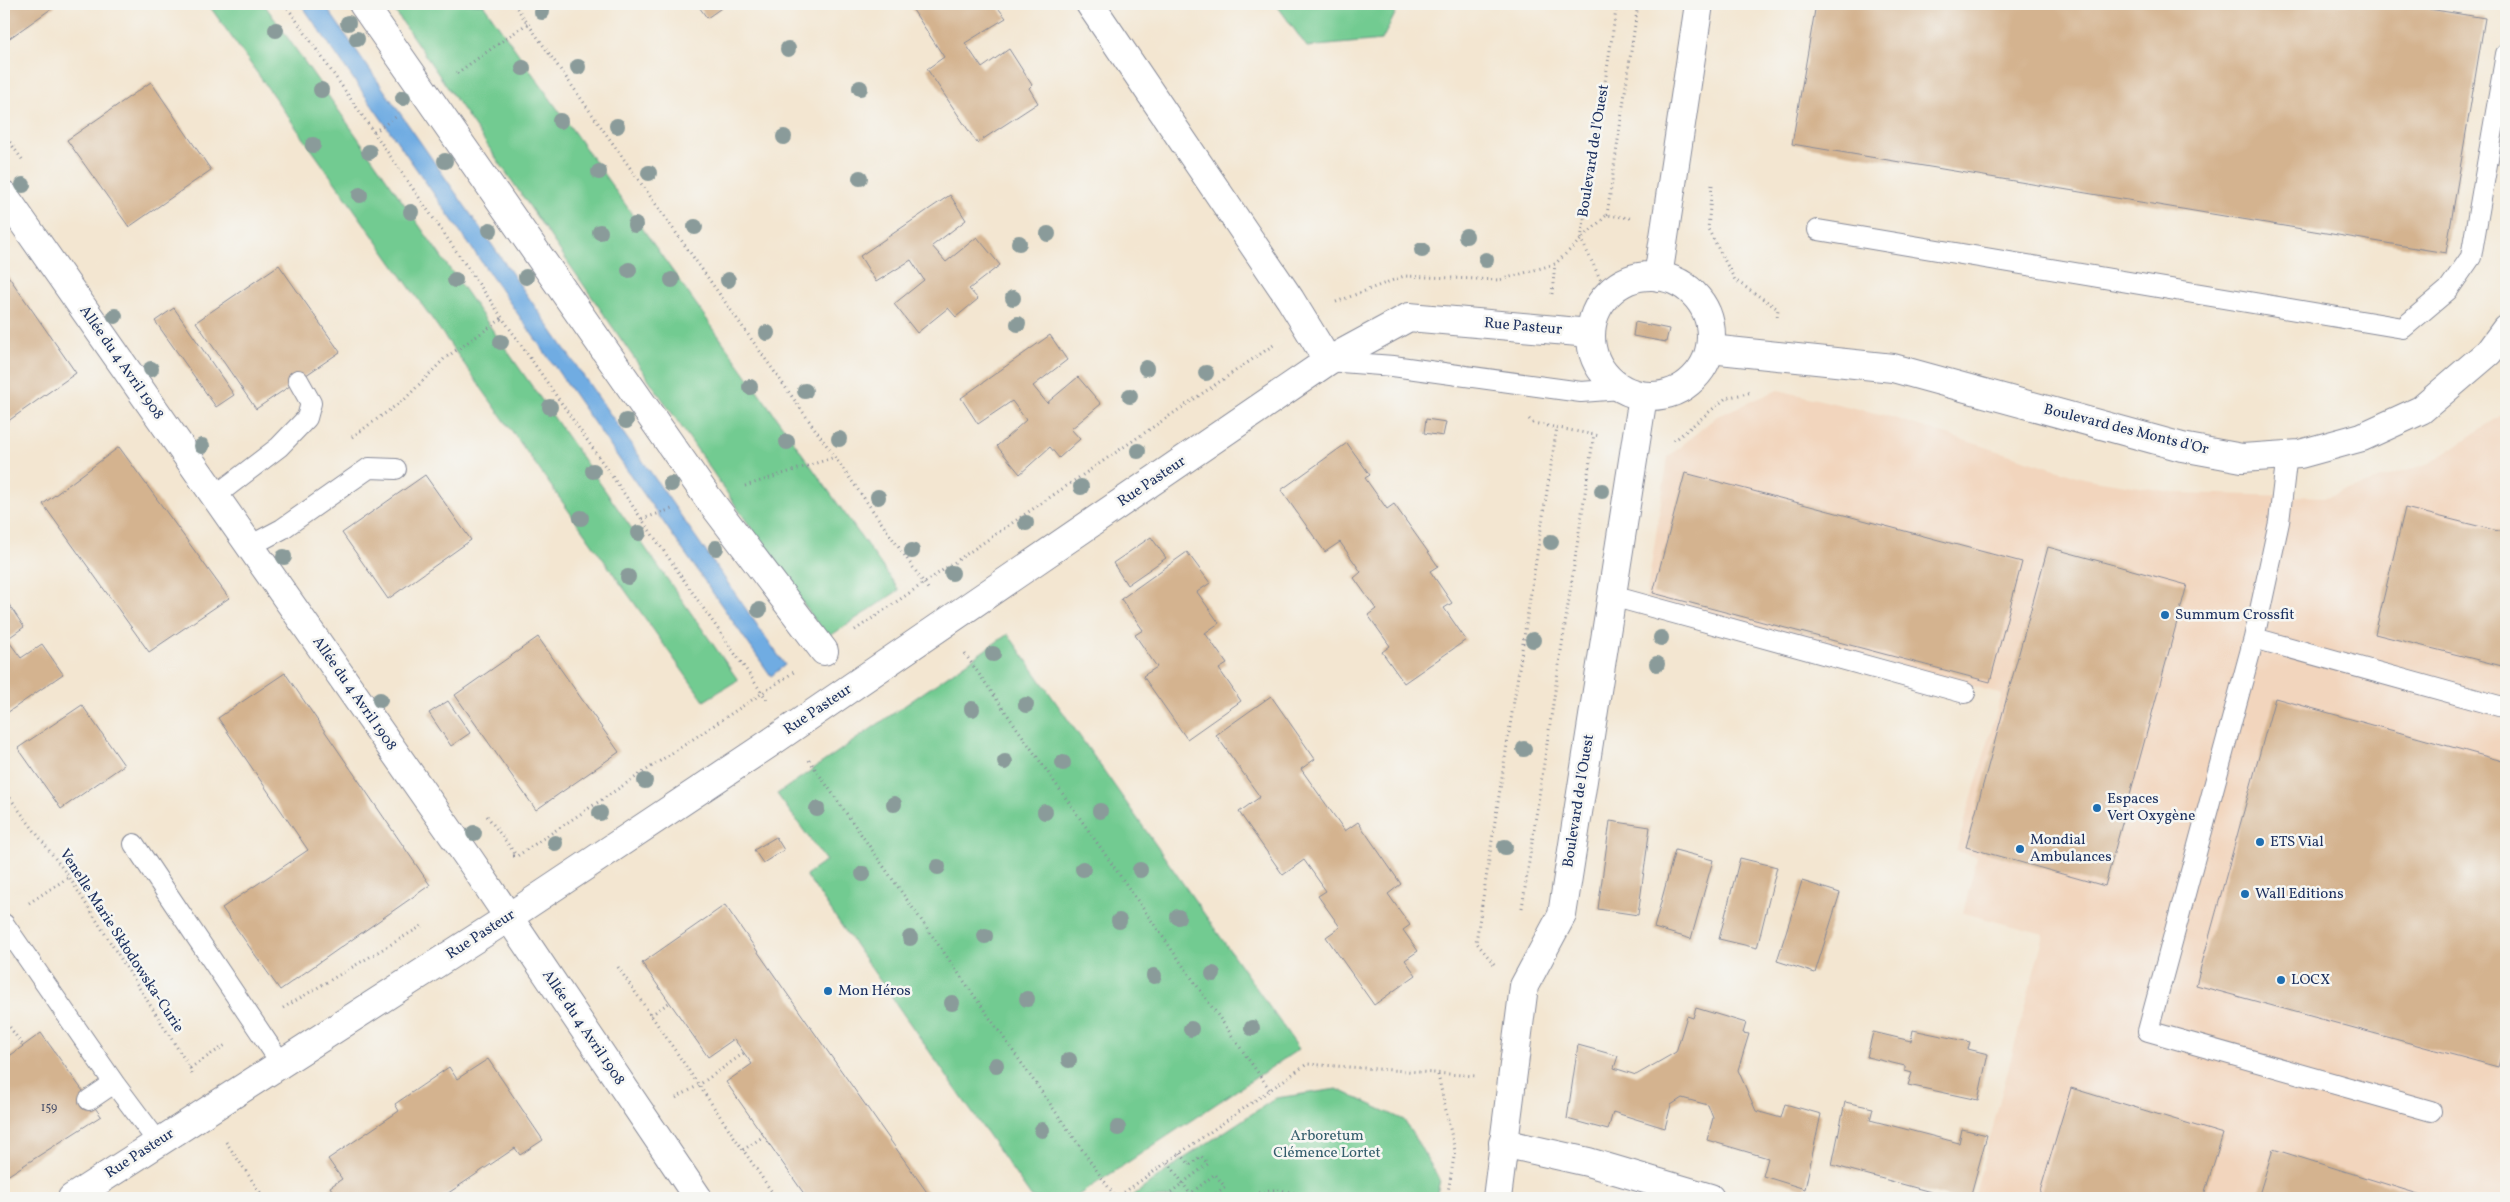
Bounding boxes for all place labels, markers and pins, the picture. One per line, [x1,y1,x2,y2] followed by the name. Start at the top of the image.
[2175,605,2295,626] place label: Summum Crossfit
[2159,609,2171,621] marker: Summum Crossfit
[2107,789,2195,827] place label: Espaces Vert Oxygène
[2091,802,2103,814] marker: Espaces Vert Oxygène
[2030,830,2112,868] place label: Mondial Ambulances
[2270,832,2324,853] place label: ETS Vial
[2254,836,2266,848] marker: ETS Vial
[2014,843,2026,855] marker: Mondial Ambulances
[2255,884,2344,905] place label: Wall Editions
[2239,888,2251,900] marker: Wall Editions
[2291,970,2330,991] place label: LOCX
[2275,974,2287,986] marker: LOCX
[838,981,911,1002] place label: Mon Héros
[822,985,834,997] marker: Mon Héros

